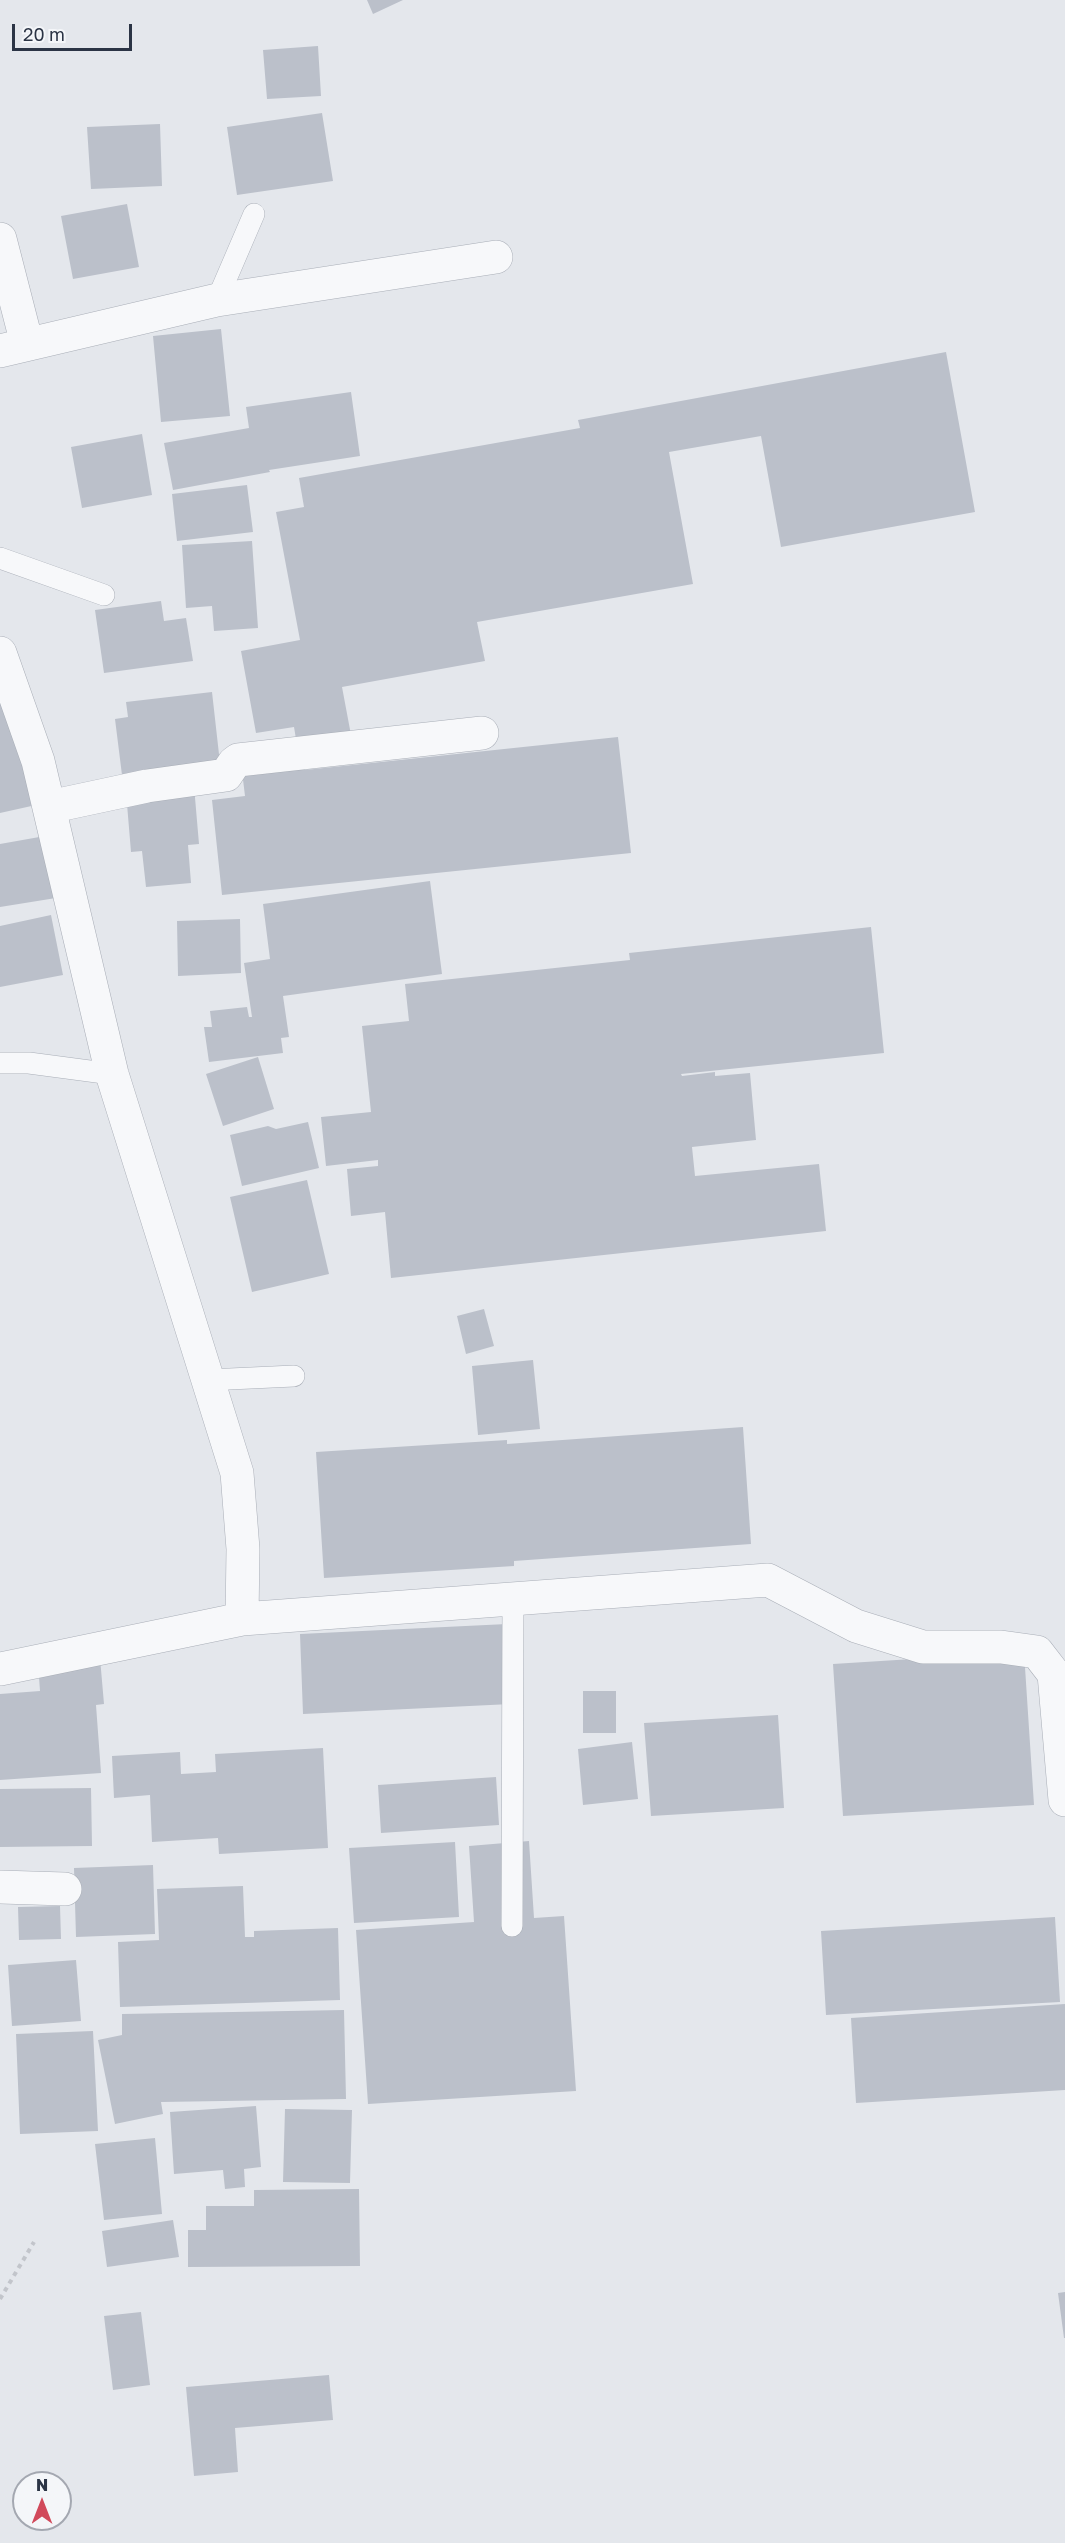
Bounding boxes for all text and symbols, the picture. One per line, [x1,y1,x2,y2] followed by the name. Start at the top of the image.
[15,12,135,50] scale bar
[23,23,65,45] text: 20 m
[12,2471,72,2531] north arrow
[36,2475,48,2495] text: N

